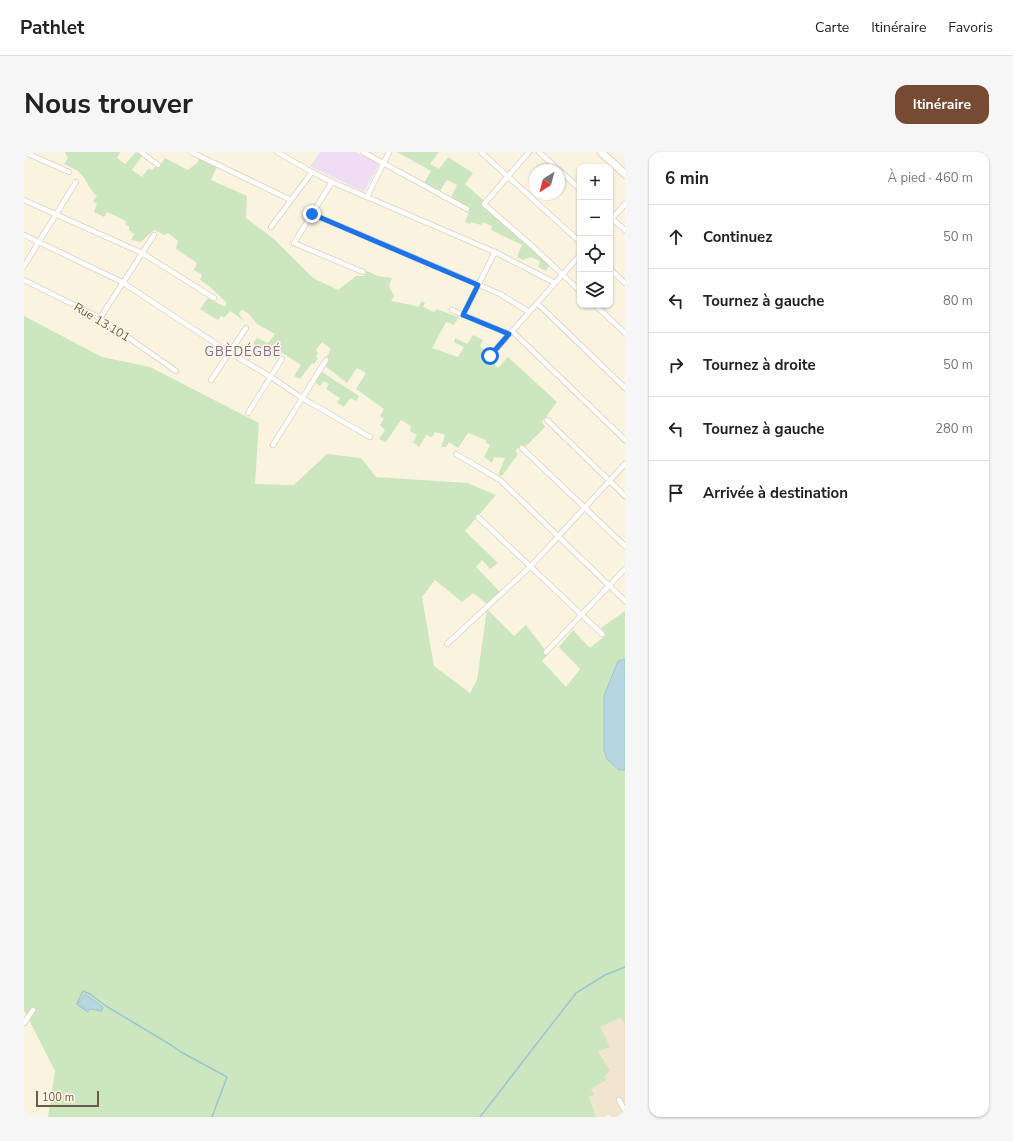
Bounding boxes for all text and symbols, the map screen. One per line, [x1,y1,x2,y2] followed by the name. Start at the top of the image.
[20,15,84,41] text: Pathlet
[815,18,849,37] text: Carte
[871,18,926,37] text: Itinéraire
[948,18,993,37] text: Favoris
[24,85,193,123] text: Nous trouver
[895,85,989,124] button: Itinéraire
[529,164,565,200] north arrow
[577,164,613,308] map controls
[577,164,613,200] button: +
[665,167,709,190] text: 6 min
[888,169,973,187] text: À pied · 460 m
[577,200,613,236] button: −
[303,205,321,223] route end
[665,226,687,248] icon: ahead
[703,227,772,247] text: Continuez
[943,228,973,246] text: 50 m
[577,236,613,272] button: locate
[577,272,613,308] button: layers
[665,290,687,312] icon: left
[703,291,825,311] text: Tournez à gauche
[943,292,973,310] text: 80 m
[71,299,133,345] street label: Rue 13.101
[205,342,281,361] district label: GBÈDÉGBÉ
[481,347,499,365] route start
[665,354,687,376] icon: right
[703,355,816,375] text: Tournez à droite
[943,356,973,374] text: 50 m
[665,418,687,440] icon: left
[703,419,825,439] text: Tournez à gauche
[935,420,973,438] text: 280 m
[665,482,687,504] icon: arrive
[703,483,848,503] text: Arrivée à destination
[36,1089,99,1108] scale bar
[42,1090,74,1105] text: 100 m

